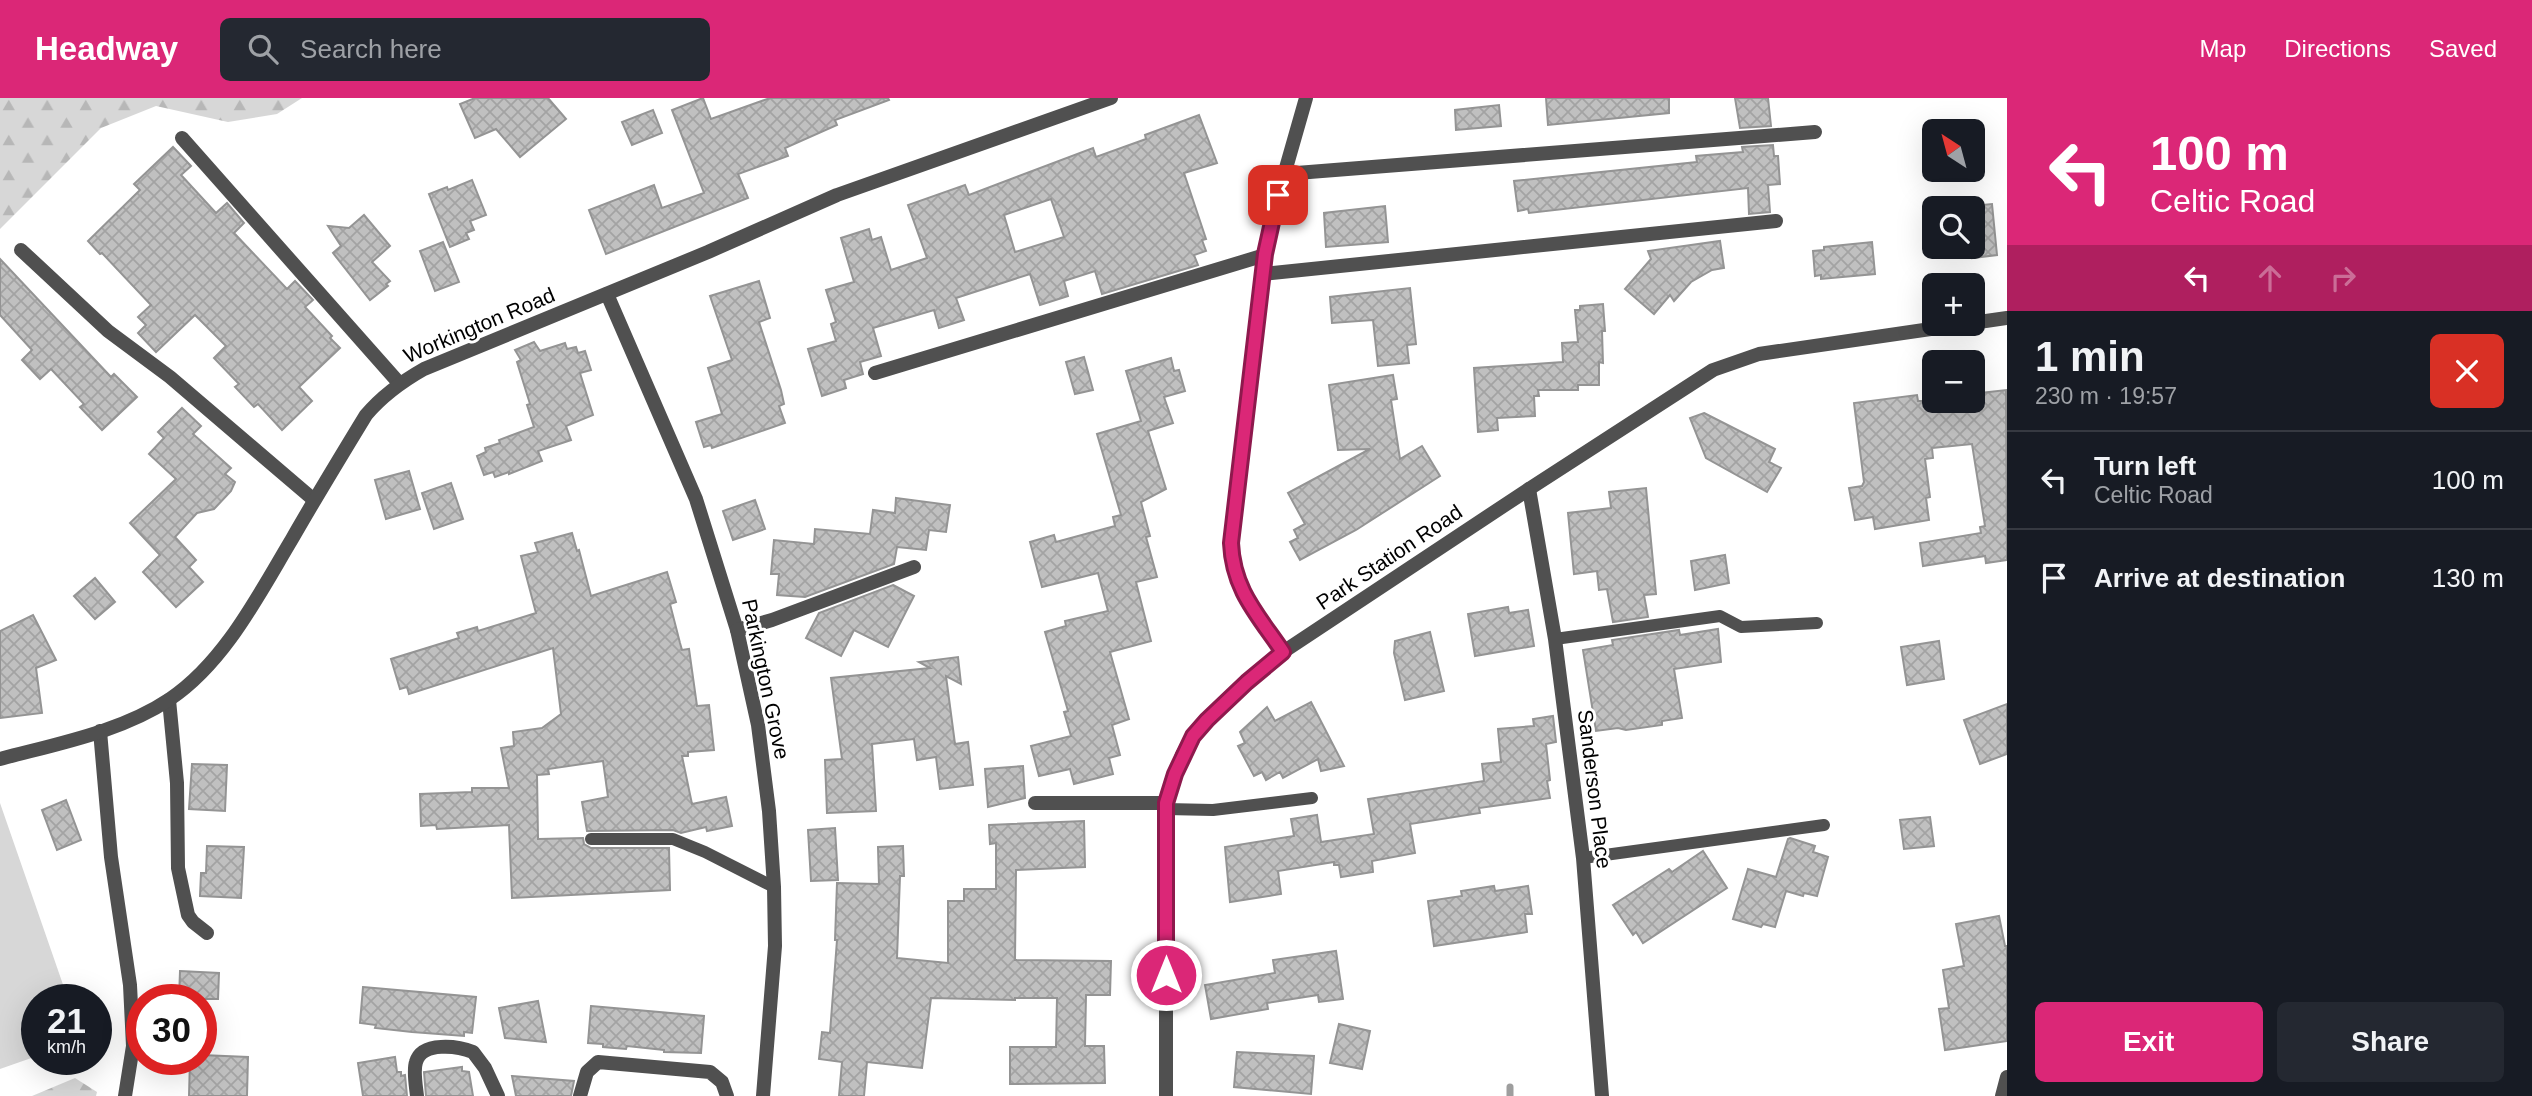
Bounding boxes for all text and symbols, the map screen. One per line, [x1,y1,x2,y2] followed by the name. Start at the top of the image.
[220,18,710,81] search box
[35,30,178,67] text: Headway
[244,30,282,68] icon: search
[300,34,442,64] text: Search here
[2200,35,2246,62] text: Map
[2284,35,2391,62] text: Directions
[2429,35,2497,62] text: Saved
[1922,119,1984,182] north arrow
[1922,119,1985,413] map controls
[2035,126,2126,217] icon: left
[2150,126,2289,180] text: 100 m
[1248,165,1308,225] pin
[1259,176,1297,214] icon: arrive
[2150,183,2315,219] text: Celtic Road
[1922,196,1985,259] button: search
[2178,259,2216,297] icon: left
[2251,259,2289,297] icon: ahead
[2324,259,2362,297] icon: right
[1922,273,1985,336] button: +
[400,283,558,367] street label: Workington Road
[2035,333,2145,380] text: 1 min
[2430,334,2504,408] button: close
[1922,350,1985,413] button: −
[2035,383,2177,409] text: 230 m · 19:57
[2094,451,2196,481] text: Turn left
[2035,461,2073,499] icon: left
[2432,465,2504,495] text: 100 m
[2094,482,2213,508] text: Celtic Road
[1312,500,1466,614] street label: Park Station Road
[2035,559,2073,597] icon: arrive
[2094,563,2345,593] text: Arrive at destination
[2432,563,2504,593] text: 130 m
[738,597,794,761] street label: Parkington Grove
[1574,708,1616,870] street label: Sanderson Place
[1129,938,1203,1012] position arrow
[126,984,217,1075] speed limit sign: 30
[47,1001,86,1040] text: 21
[2035,1002,2263,1082] button: Exit
[2277,1002,2504,1082] button: Share
[47,1037,86,1057] text: km/h

